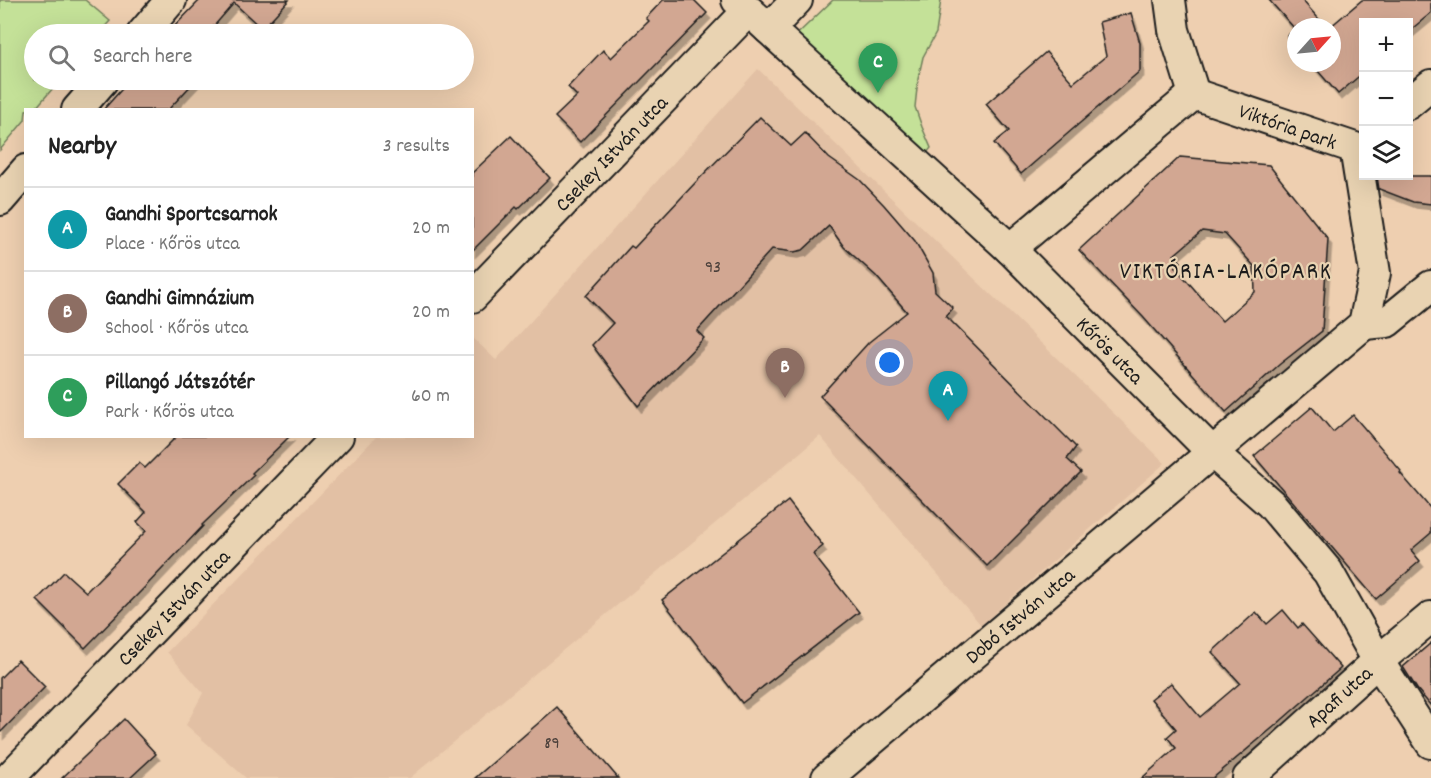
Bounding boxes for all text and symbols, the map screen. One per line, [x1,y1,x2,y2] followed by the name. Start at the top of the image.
[1287,18,1341,72] north arrow
[1359,18,1413,180] map controls
[1359,18,1413,72] button: +
[24,24,474,90] search box
[45,41,78,74] icon: search
[93,42,192,73] text: Search here
[858,44,898,93] pin: C
[1359,72,1413,126] button: −
[550,89,677,220] street label: Csekey István utca
[1234,98,1340,160] street label: Viktória park
[1359,126,1413,180] button: layers
[48,129,116,166] text: Nearby
[383,133,450,161] text: 3 results
[105,200,278,231] text: Gandhi Sportcsarnok
[62,215,73,243] text: A
[412,215,450,243] text: 20 m
[105,231,240,259] text: Place · Kőrös utca
[705,256,721,281] house number: 93
[1120,256,1332,290] district label: VIKTÓRIA-LAKÓPARK
[105,284,254,315] text: Gandhi Gimnázium
[63,299,72,327] text: B
[412,299,450,327] text: 20 m
[1068,311,1150,394] street label: Kőrös utca
[105,315,248,343] text: School · Kőrös utca
[766,348,804,398] pin: B
[875,348,904,377] your location
[105,368,255,399] text: Pillangó Játszótér
[928,372,968,421] pin: A
[63,383,72,411] text: C
[411,383,450,411] text: 60 m
[105,399,234,427] text: Park · Kőrös utca
[112,543,240,674] street label: Csekey István utca
[960,562,1084,673] street label: Dobó István utca
[1301,660,1382,737] street label: Apafi utca
[544,732,560,757] house number: 89

